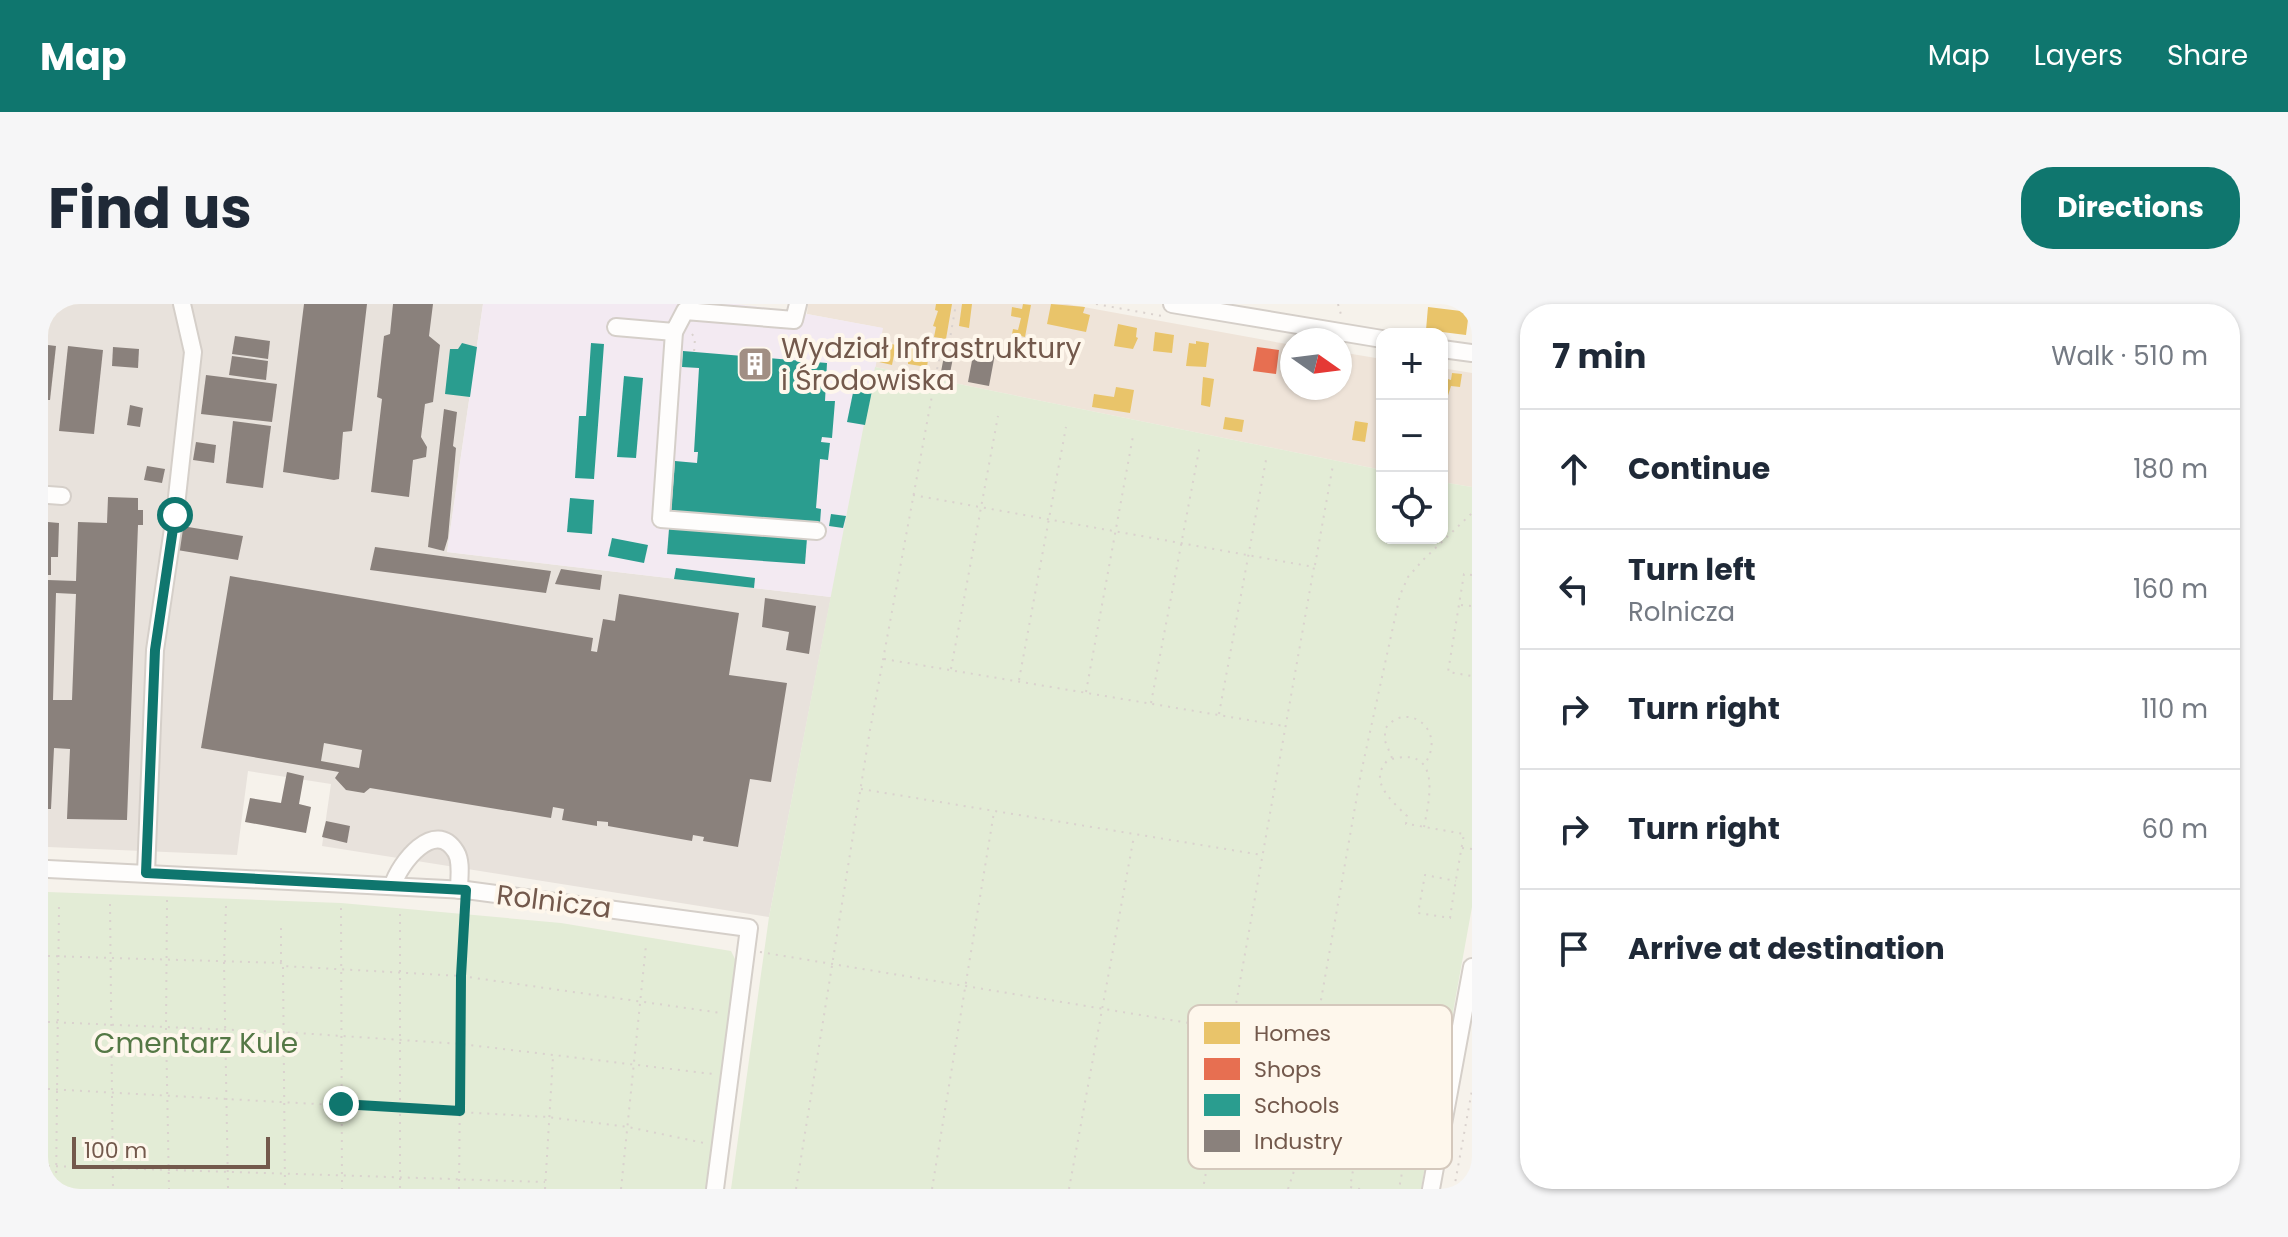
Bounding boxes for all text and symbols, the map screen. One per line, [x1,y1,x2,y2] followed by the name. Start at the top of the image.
[40,30,127,83] text: Map
[1928,36,1990,75] text: Map
[2034,36,2123,75] text: Layers
[2167,36,2248,75] text: Share
[2021,167,2240,249] button: Directions
[48,169,252,248] text: Find us
[1280,328,1352,400] north arrow
[1376,328,1448,544] map controls
[1376,328,1448,400] button: +
[781,329,1082,400] place label: Wydział Infrastruktury i Środowiska
[1552,332,1646,380] text: 7 min
[2051,338,2208,374] text: Walk · 510 m
[736,345,774,383] building icon: Wydział Infrastruktury i Środowiska
[1376,400,1448,472] button: −
[1552,447,1596,491] icon: ahead
[1628,447,1770,490] text: Continue
[2133,451,2208,487] text: 180 m
[1376,472,1448,544] button: locate
[157,497,193,533] route start
[1628,548,1756,591] text: Turn left
[1552,567,1596,611] icon: left
[2133,571,2208,607] text: 160 m
[1628,594,1735,630] text: Rolnicza
[1552,687,1596,731] icon: right
[1628,687,1780,730] text: Turn right
[2141,691,2208,727] text: 110 m
[1552,807,1596,851] icon: right
[1628,807,1780,850] text: Turn right
[2141,811,2208,847] text: 60 m
[494,875,614,928] street label: Rolnicza
[1552,927,1596,971] icon: arrive
[1628,927,1945,970] text: Arrive at destination
[1188,1005,1452,1169] legend
[1254,1018,1331,1049] text: Homes
[94,1024,298,1063] park label: Cmentarz Kule
[1254,1054,1321,1085] text: Shops
[323,1086,359,1122] route end
[1254,1090,1339,1121] text: Schools
[1254,1126,1343,1157] text: Industry
[72,1133,270,1169] scale bar
[84,1135,147,1166] text: 100 m

